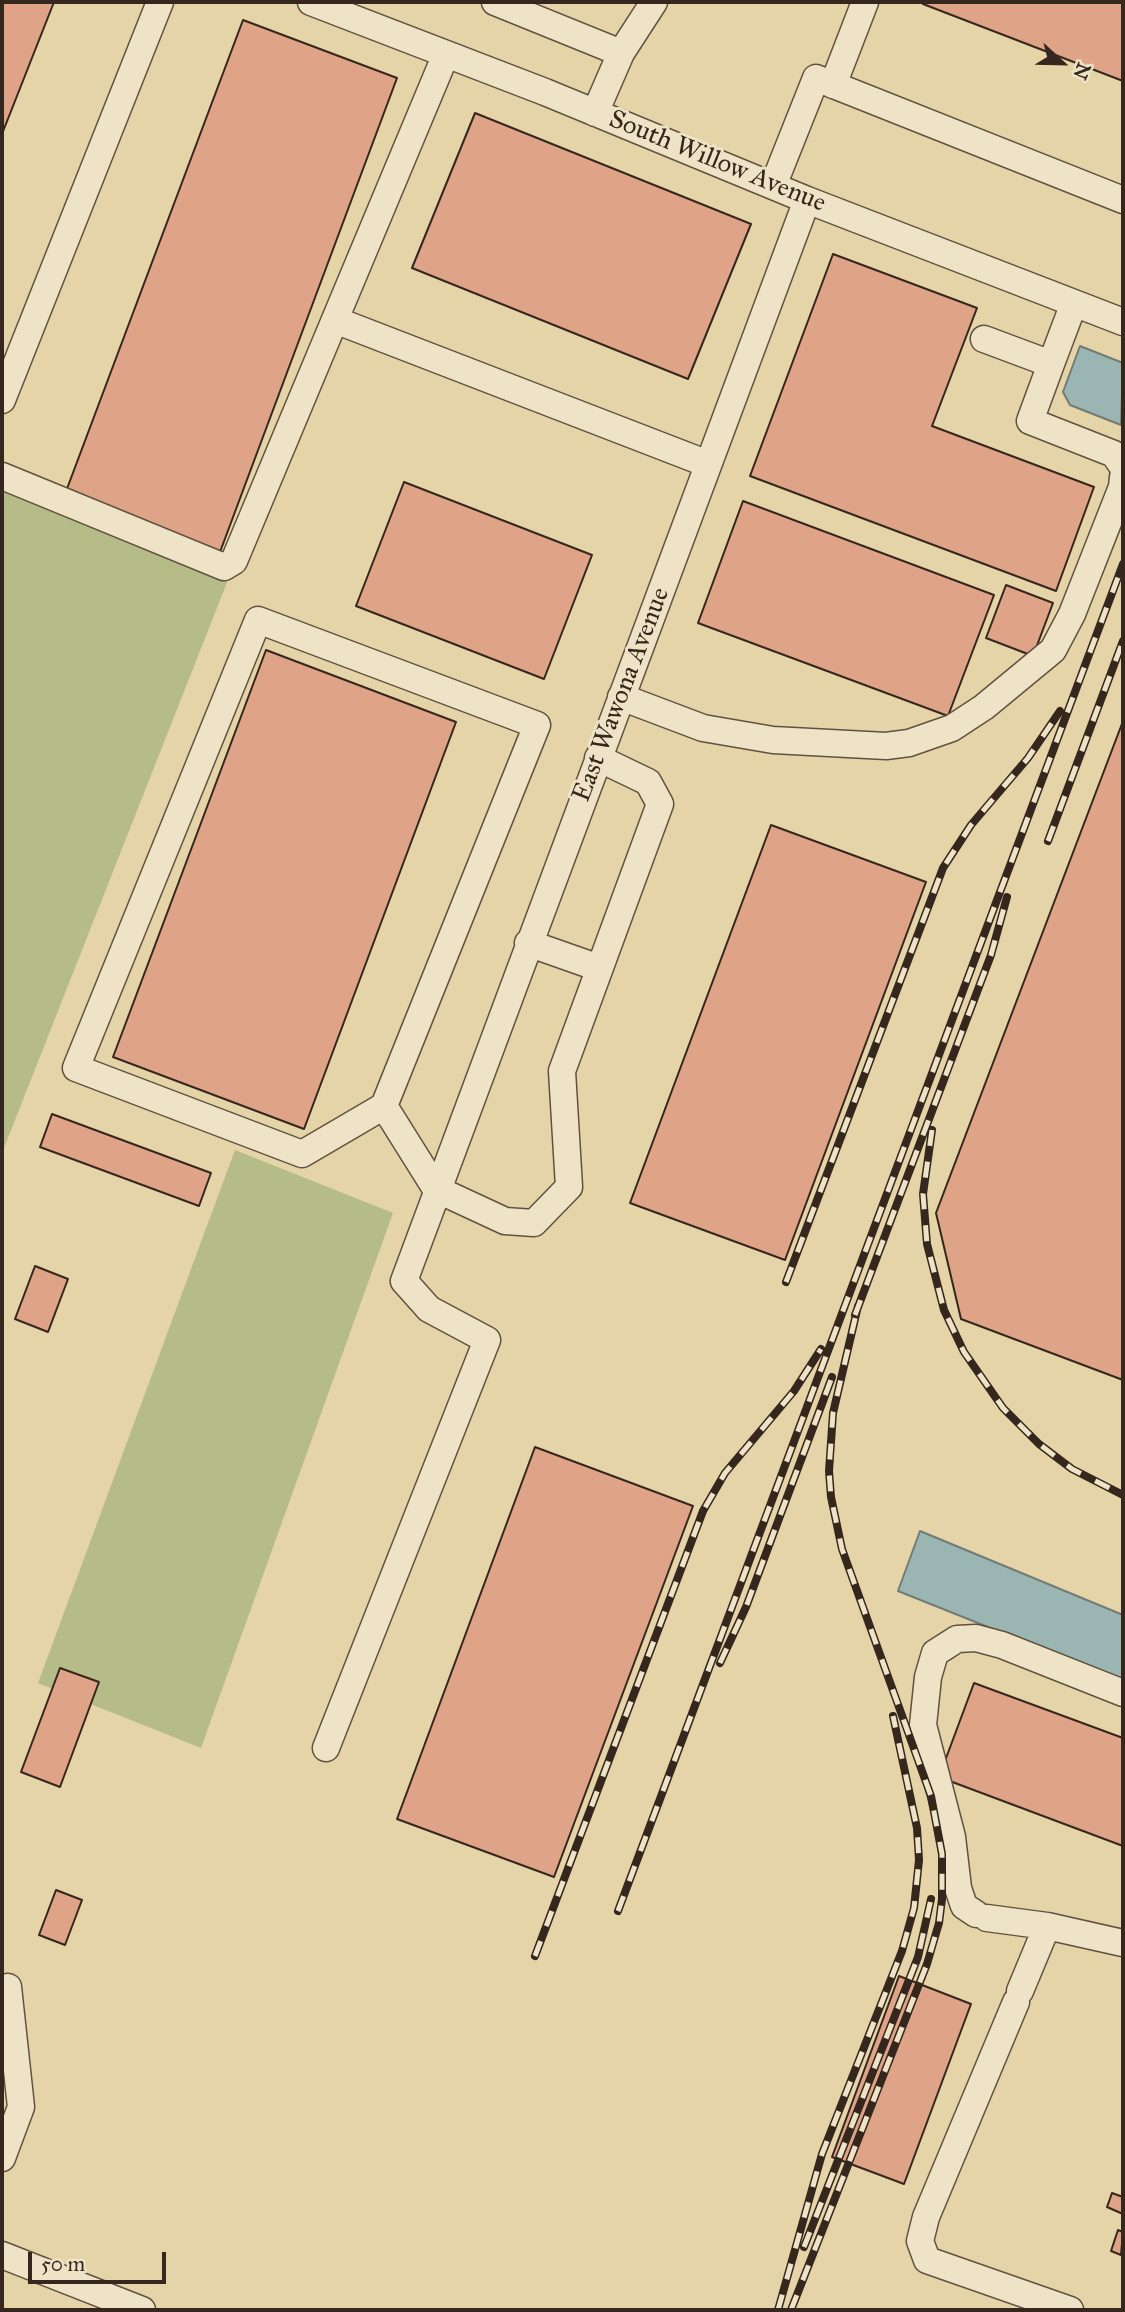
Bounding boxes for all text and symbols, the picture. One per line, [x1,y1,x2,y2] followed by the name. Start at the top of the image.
[1027,28,1097,98] north arrow
[1068,59,1096,83] text: N
[604,104,830,220] street label: South Willow Avenue
[567,583,677,807] street label: East Wawona Avenue
[32,2238,170,2282] scale bar
[41,2251,85,2277] text: 50 m

